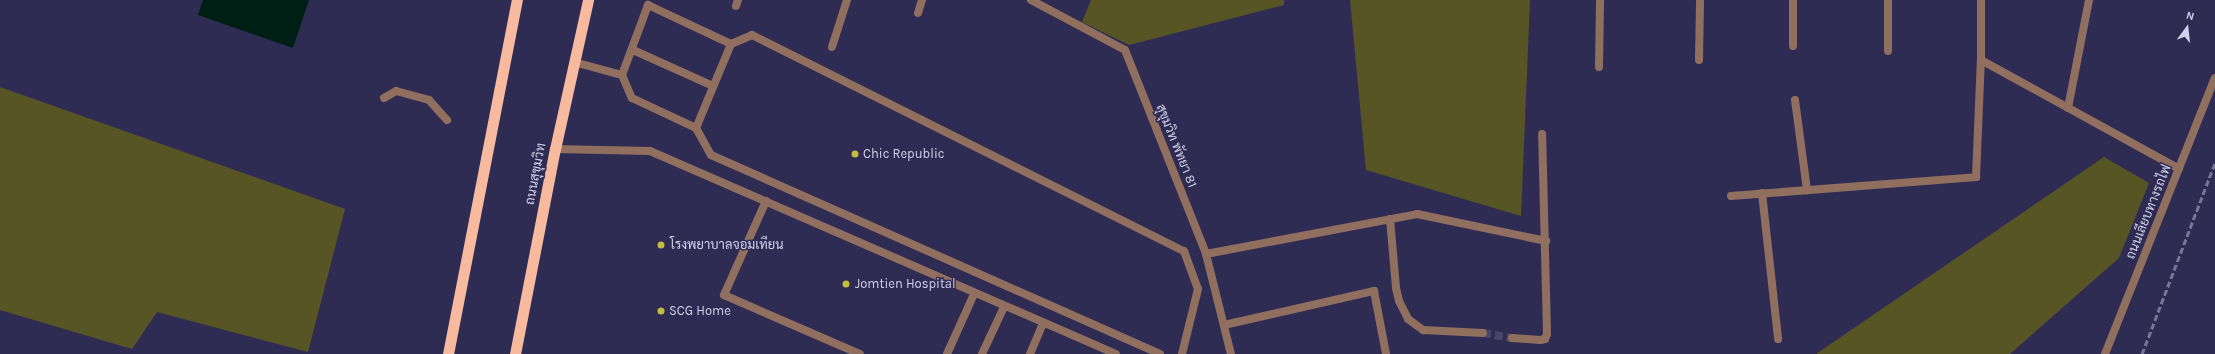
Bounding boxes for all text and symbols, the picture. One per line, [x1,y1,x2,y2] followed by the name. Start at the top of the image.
[2167,8,2207,48] north arrow
[2185,9,2196,23] text: N
[1152,102,1200,190] street label: สุขุมวิท พัทยา 81
[522,142,550,206] street label: ถนนสุขุมวิท
[863,146,945,162] place label: Chic Republic
[850,149,860,159] marker: Chic Republic
[2123,162,2175,262] street label: ถนนเลียบทางรถไฟ
[670,237,784,253] place label: โรงพยาบาลจอมเทียน
[655,239,667,251] marker: โรงพยาบาลจอมเทียน
[855,276,956,292] place label: Jomtien Hospital
[840,278,852,290] marker: Jomtien Hospital
[669,303,731,319] place label: SCG Home
[656,306,666,316] marker: SCG Home

